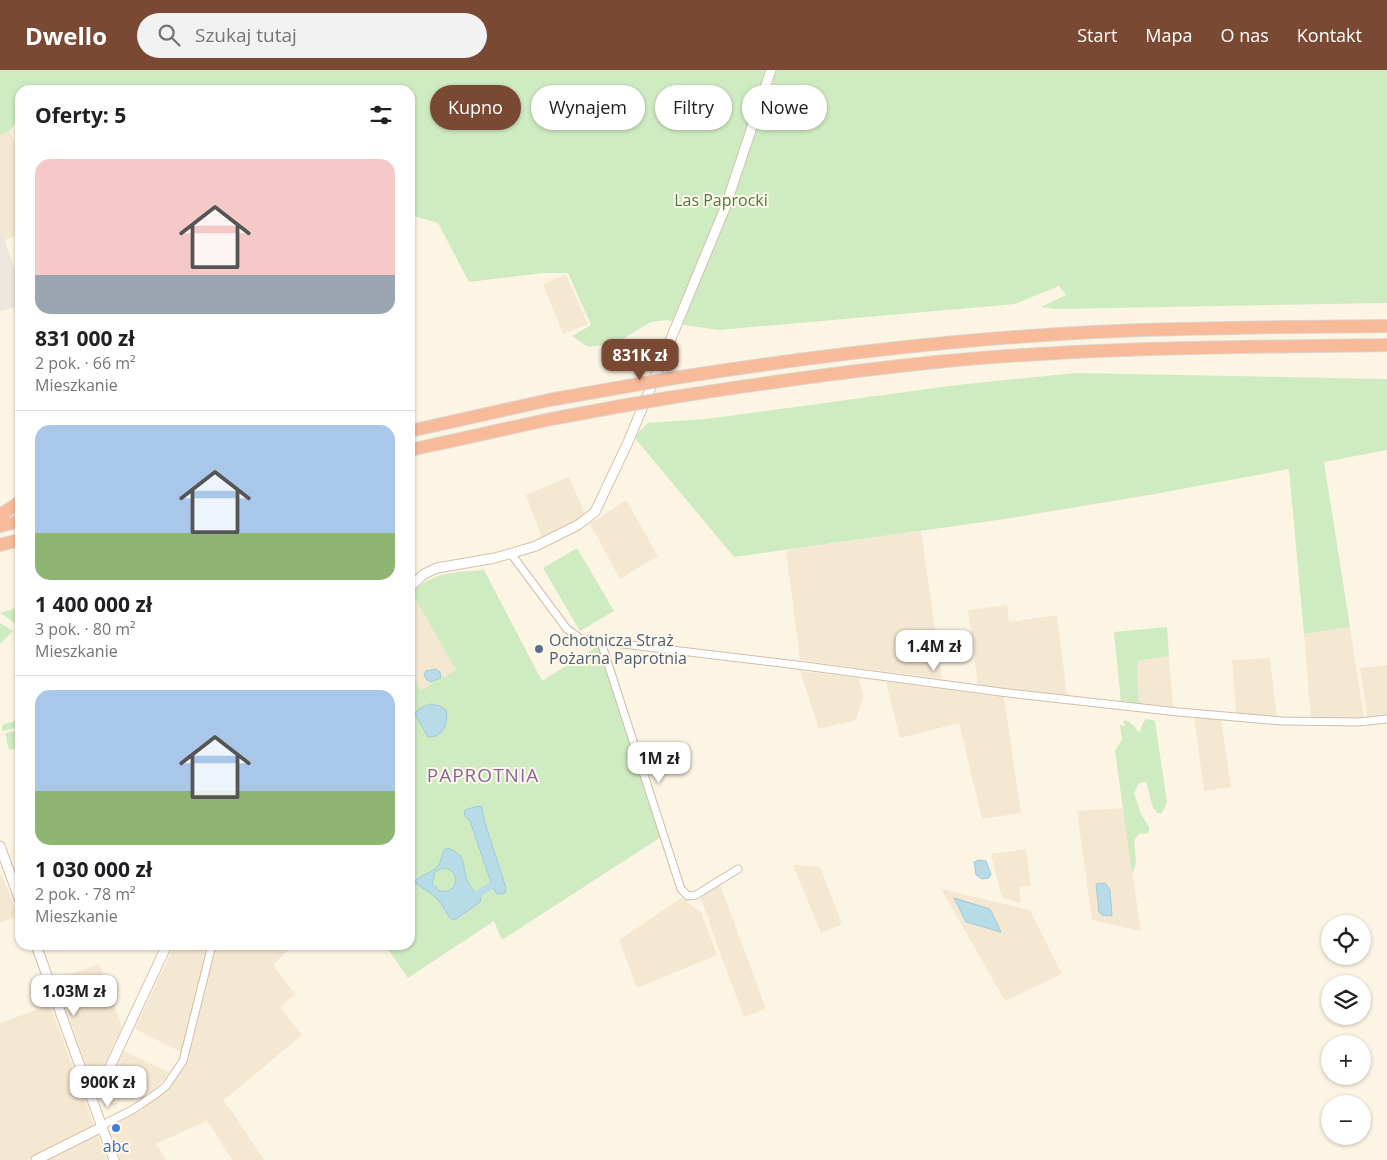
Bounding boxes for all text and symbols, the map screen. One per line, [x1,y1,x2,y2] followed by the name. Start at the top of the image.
[137,13,487,58] search box
[25,19,107,52] text: Dwello
[155,21,183,49] icon: search
[195,22,297,48] text: Szukaj tutaj
[1077,23,1117,47] text: Start
[1145,23,1193,47] text: Mapa
[1221,23,1269,47] text: O nas
[1297,23,1362,47] text: Kontakt
[430,85,521,130] chip: Kupno
[531,85,645,130] chip: Wynajem
[655,85,732,130] chip: Filtry
[742,85,827,130] chip: Nowe
[35,101,126,129] text: Oferty: 5
[367,101,395,129] icon: filters
[674,189,768,211] park label: Las Paprocki
[170,192,260,282] icon: home
[35,324,135,352] text: 831 000 zł
[594,338,686,381] pin: 831K zł
[613,344,667,366] text: 831K zł
[35,352,136,374] text: 2 pok. · 66 m²
[35,374,118,396] text: Mieszkanie
[170,457,260,547] icon: home
[35,590,152,618] text: 1 400 000 zł
[35,618,136,640] text: 3 pok. · 80 m²
[549,629,687,669] place label: Ochotnicza Straż Pożarna Paprotnia
[888,630,980,672] pin: 1.4M zł
[907,635,961,657] text: 1.4M zł
[35,640,118,662] text: Mieszkanie
[533,643,545,655] marker: Ochotnicza Straż Pożarna Paprotnia
[170,722,260,812] icon: home
[624,742,694,784] pin: 1M zł
[638,747,680,769] text: 1M zł
[427,762,539,788] district label: PAPROTNIA
[35,855,152,883] text: 1 030 000 zł
[35,883,136,905] text: 2 pok. · 78 m²
[35,905,118,927] text: Mieszkanie
[1321,915,1371,1145] map controls
[1321,915,1371,965] button: locate
[22,974,126,1017] pin: 1.03M zł
[1321,975,1371,1025] button: layers
[42,980,106,1002] text: 1.03M zł
[1321,1035,1371,1085] button: +
[62,1066,154,1108] pin: 900K zł
[81,1071,135,1093] text: 900K zł
[1321,1095,1371,1145] button: −
[110,1122,122,1134] marker: abc
[103,1135,130,1157] place label: abc

